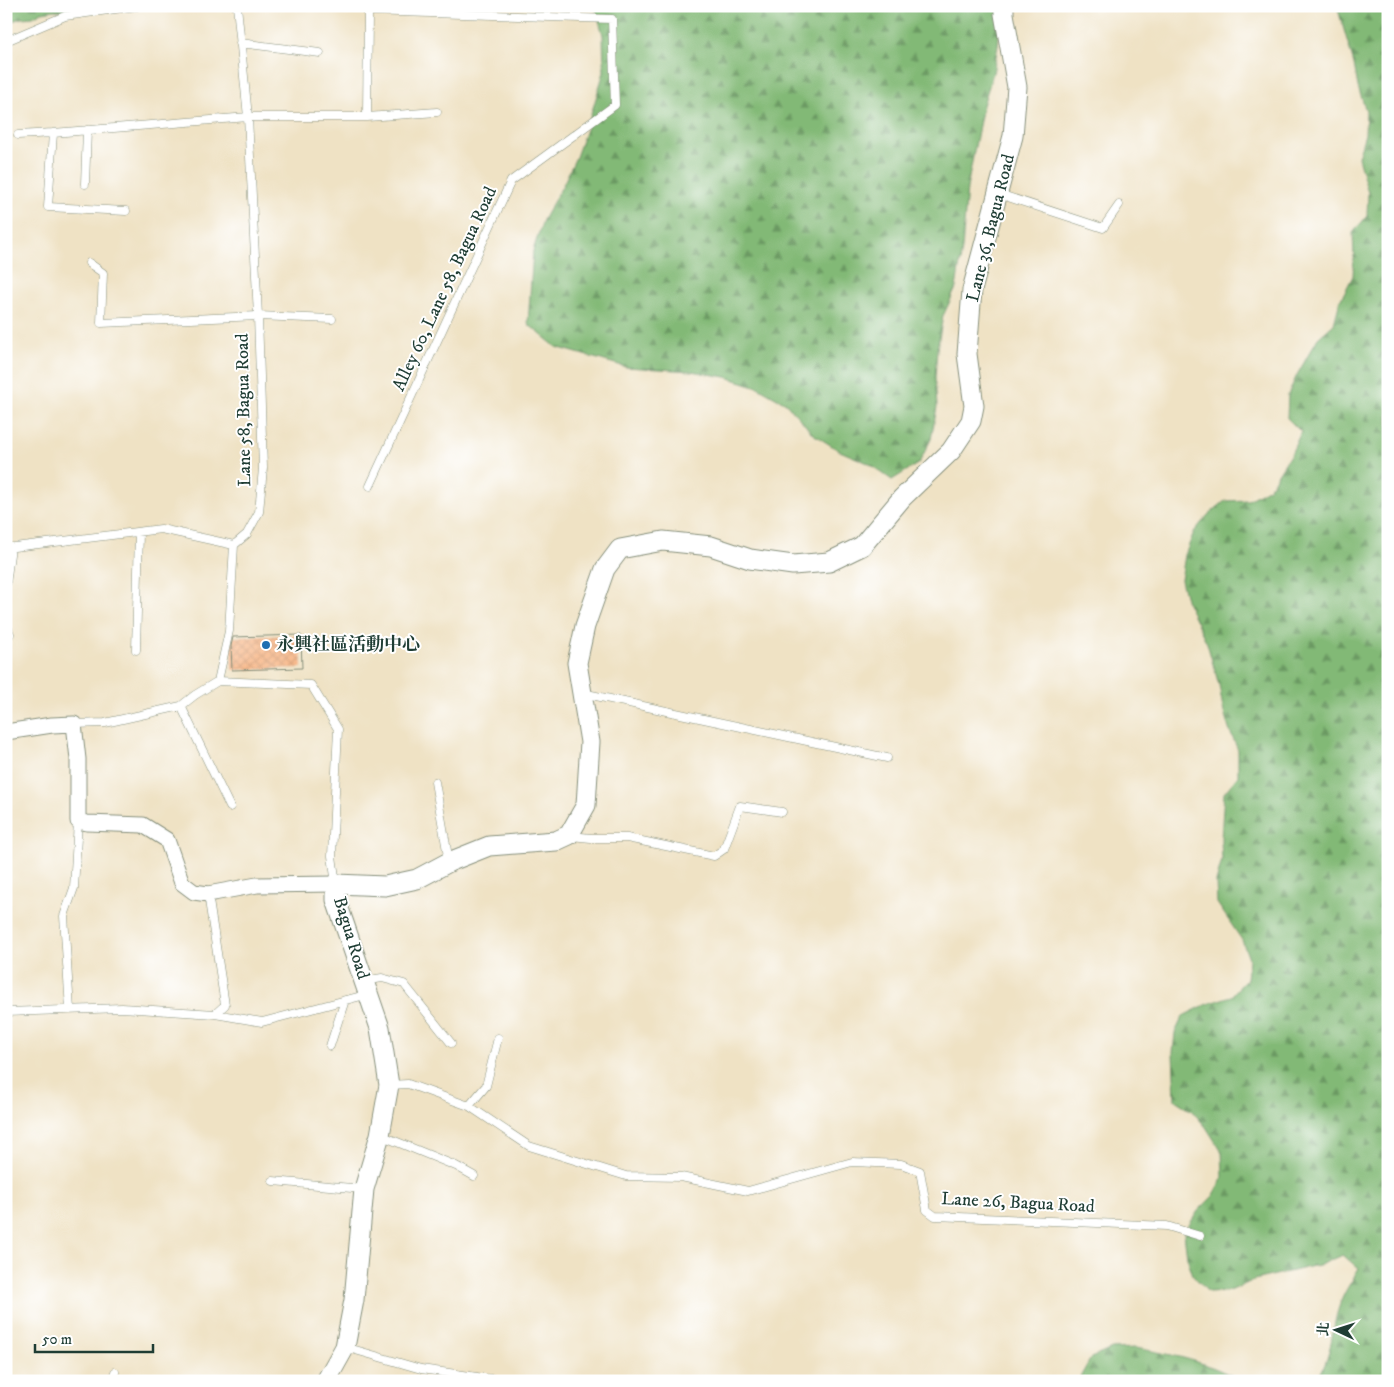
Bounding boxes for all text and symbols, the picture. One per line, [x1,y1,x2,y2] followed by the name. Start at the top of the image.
[962,152,1020,304] street label: Lane 36, Bagua Road
[388,183,502,395] street label: Alley 60, Lane 58, Bagua Road
[232,333,256,487] street label: Lane 58, Bagua Road
[276,634,420,656] place label: 永興社區活動中心
[260,639,272,651] marker: 永興社區活動中心
[328,894,374,982] street label: Bagua Road
[941,1188,1095,1218] street label: Lane 26, Bagua Road
[1312,1304,1362,1354] north arrow
[35,1322,152,1354] scale bar
[1315,1322,1333,1337] text: 北
[42,1330,72,1349] text: 50 m

